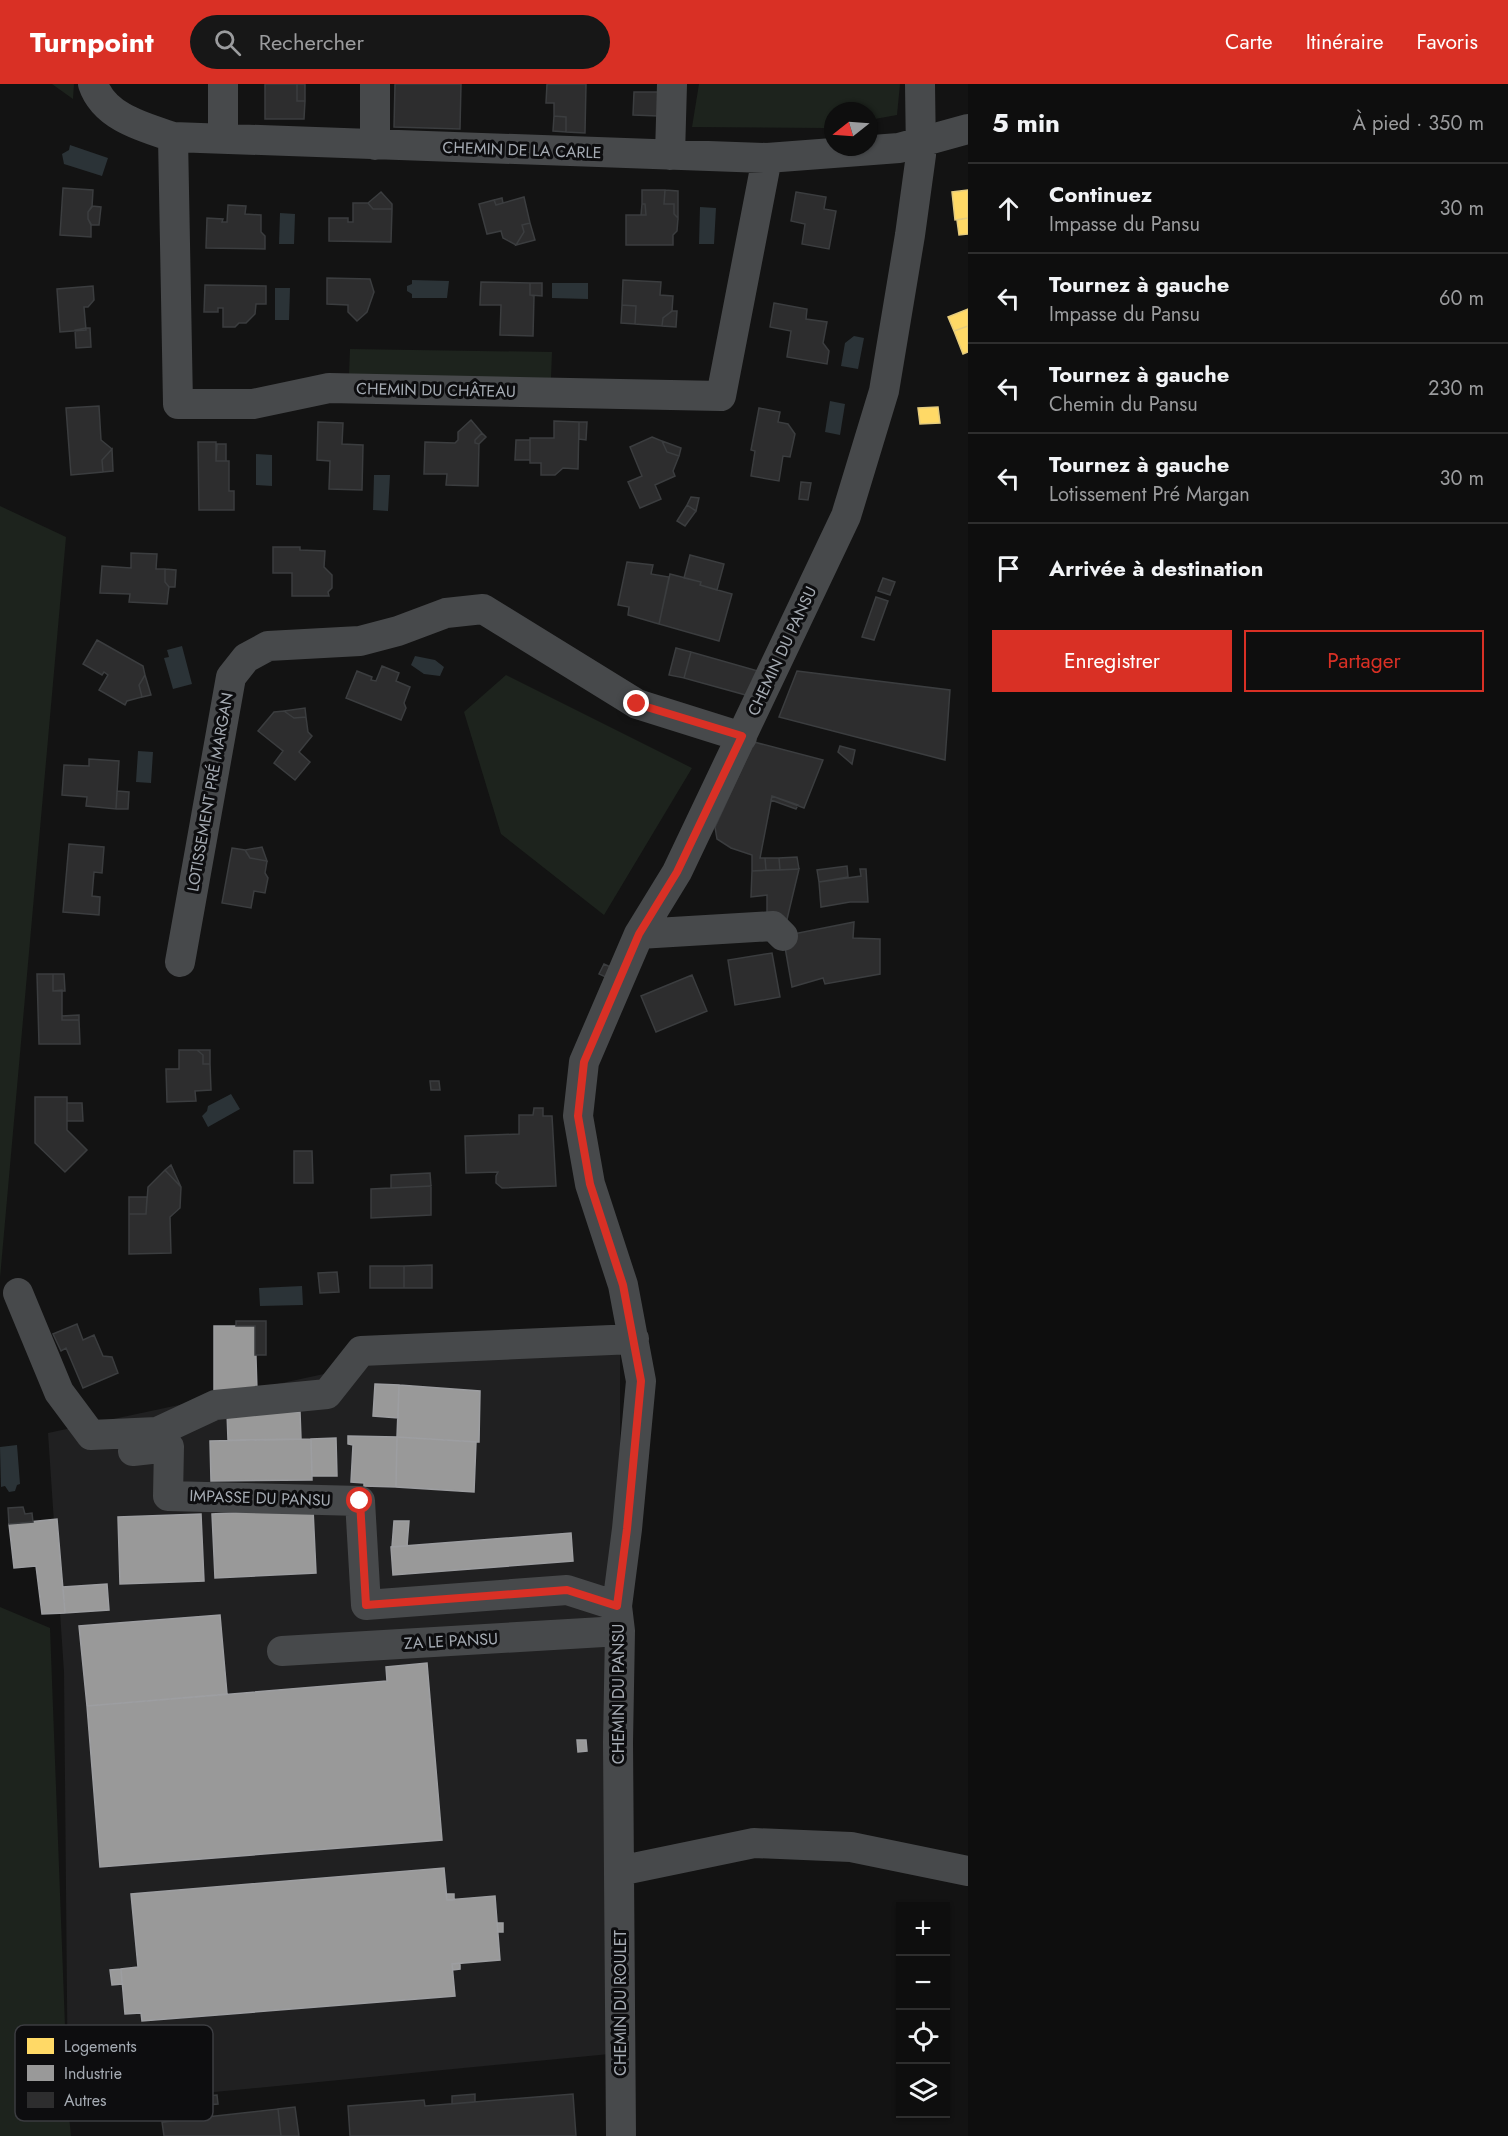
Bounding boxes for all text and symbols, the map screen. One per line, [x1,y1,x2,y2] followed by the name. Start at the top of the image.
[190,15,610,69] search box
[30,22,154,63] text: Turnpoint
[211,26,244,59] icon: search
[259,26,364,58] text: Rechercher
[1225,27,1273,57] text: Carte
[1306,27,1384,57] text: Itinéraire
[1417,27,1478,57] text: Favoris
[824,102,878,156] north arrow
[992,104,1060,142] text: 5 min
[1353,109,1484,138] text: À pied · 350 m
[442,136,602,164] street label: CHEMIN DE LA CARLE
[1049,178,1152,210] text: Continuez
[992,192,1025,225] icon: ahead
[1439,194,1484,223] text: 30 m
[1049,210,1200,239] text: Impasse du Pansu
[1049,268,1229,300] text: Tournez à gauche
[992,282,1025,315] icon: left
[1439,284,1484,313] text: 60 m
[1049,300,1200,329] text: Impasse du Pansu
[1049,358,1229,390] text: Tournez à gauche
[992,372,1025,405] icon: left
[1428,374,1484,403] text: 230 m
[356,377,516,403] street label: CHEMIN DU CHÂTEAU
[1049,390,1198,419] text: Chemin du Pansu
[1049,448,1229,480] text: Tournez à gauche
[992,462,1025,495] icon: left
[1439,464,1484,493] text: 30 m
[1049,480,1250,509] text: Lotissement Pré Margan
[992,552,1025,585] icon: arrive
[1049,552,1263,584] text: Arrivée à destination
[742,583,822,719] street label: CHEMIN DU PANSU
[992,630,1232,692] button: Enregistrer
[1244,630,1484,692] button: Partager
[623,690,649,716] route end
[181,691,239,893] street label: LOTISSEMENT PRÉ MARGAN
[189,1484,331,1512] street label: IMPASSE DU PANSU
[346,1487,372,1513] route start
[607,1624,630,1764] street label: CHEMIN DU PANSU
[403,1627,499,1655] street label: ZA LE PANSU
[896,1902,950,2118] map controls
[896,1902,950,1956] button: +
[609,1929,632,2076] street label: CHEMIN DU ROULET
[896,1956,950,2010] button: −
[896,2010,950,2064] button: locate
[15,2025,213,2121] legend
[64,2035,137,2058] text: Logements
[64,2062,122,2085] text: Industrie
[896,2064,950,2118] button: layers
[64,2089,106,2112] text: Autres

